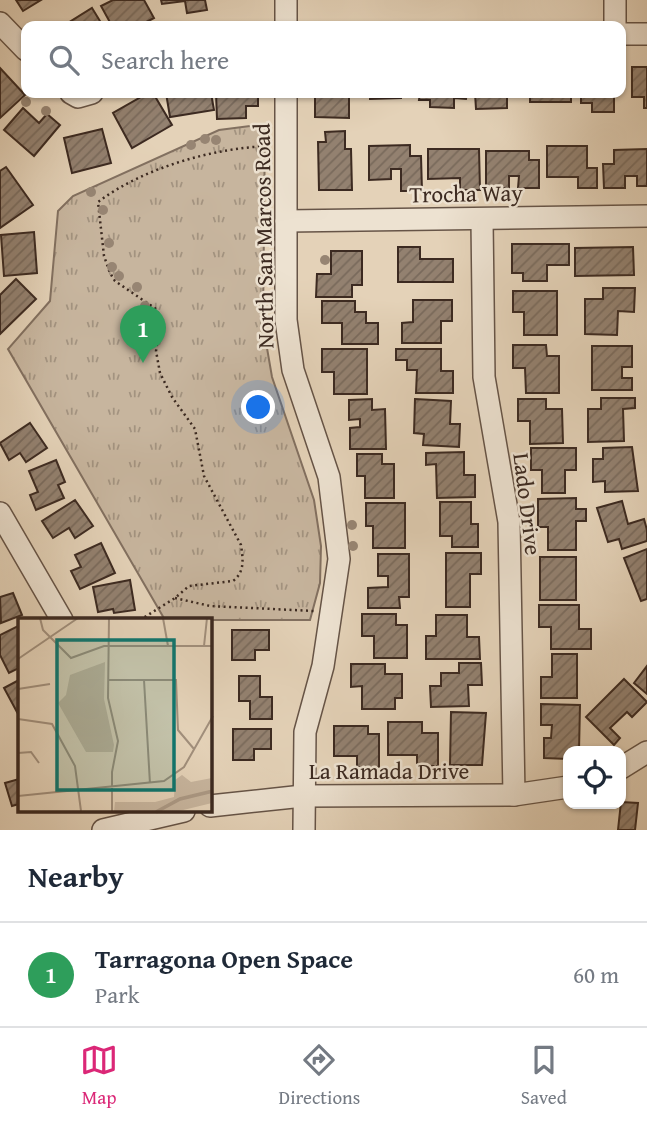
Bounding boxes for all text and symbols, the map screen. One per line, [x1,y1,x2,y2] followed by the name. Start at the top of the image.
[21,21,626,98] search box
[101,40,229,79] text: Search here
[45,41,83,79] icon: search
[245,122,281,349] street label: North San Marcos Road
[409,176,524,210] street label: Trocha Way
[120,305,166,363] pin: 1
[241,390,275,424] your location
[505,451,551,557] street label: Lado Drive
[18,618,212,813] inset map
[563,746,626,809] map controls
[563,746,626,809] button: locate
[309,754,469,787] street label: La Ramada Drive
[28,854,124,898] text: Nearby
[95,939,353,978] text: Tarragona Open Space
[45,958,57,991] text: 1
[573,958,619,991] text: 60 m
[95,978,139,1011] text: Park
[80,1041,118,1111] tab: Map
[279,1041,360,1111] tab: Directions
[521,1041,567,1111] tab: Saved

